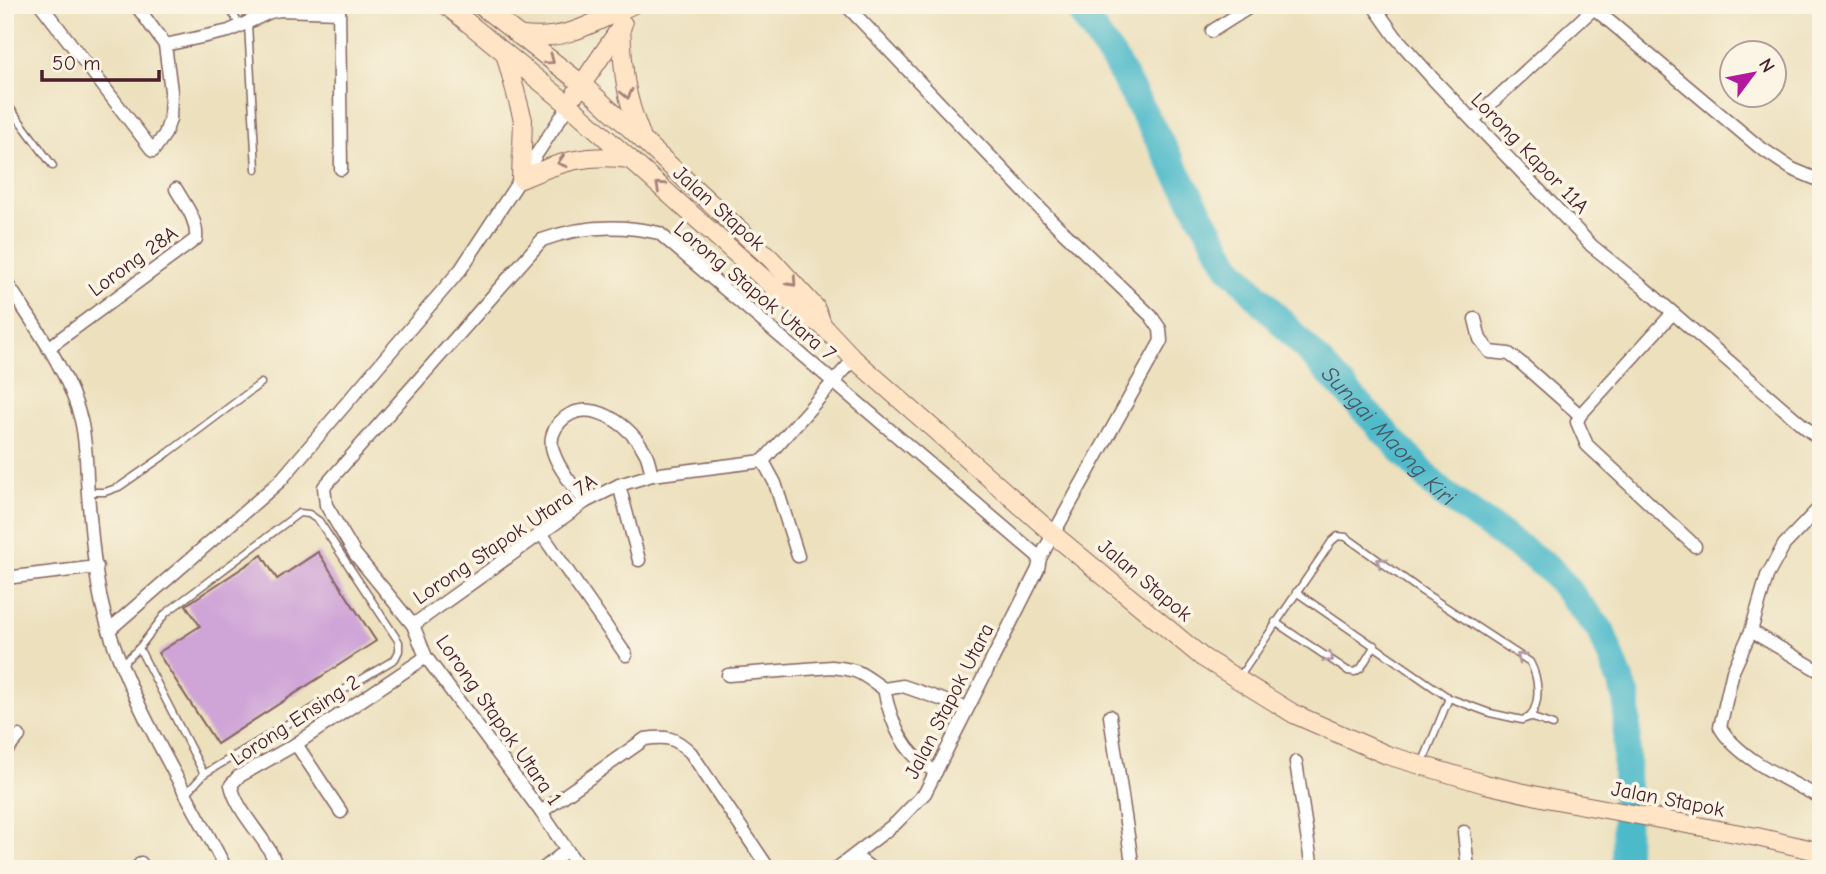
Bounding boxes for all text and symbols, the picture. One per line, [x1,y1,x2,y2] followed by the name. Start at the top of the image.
[42,38,159,82] scale bar
[1717,38,1787,108] north arrow
[52,51,101,75] text: 50 m
[543,51,555,64] one-way arrow
[1754,54,1779,77] text: N
[1466,87,1594,219] street label: Lorong Kapor 11A
[618,88,633,100] one-way arrow
[557,154,569,169] one-way arrow
[668,161,770,255] street label: Jalan Stapok
[655,182,668,194] one-way arrow
[669,216,841,366] street label: Lorong Stapok Utara 7
[84,221,182,301] street label: Lorong 28A
[784,274,796,287] one-way arrow
[1316,361,1461,512] water label: Sungai Maong Kiri
[409,469,601,609] street label: Lorong Stapok Utara 7A
[1093,534,1197,626] street label: Jalan Stapok
[1376,558,1389,570] one-way arrow
[899,619,999,783] street label: Jalan Stapok Utara
[431,630,567,810] street label: Lorong Stapok Utara 1
[1321,649,1334,662] one-way arrow
[1516,653,1529,666] one-way arrow
[226,669,364,771] street label: Lorong Ensing 2
[1609,776,1727,822] street label: Jalan Stapok

